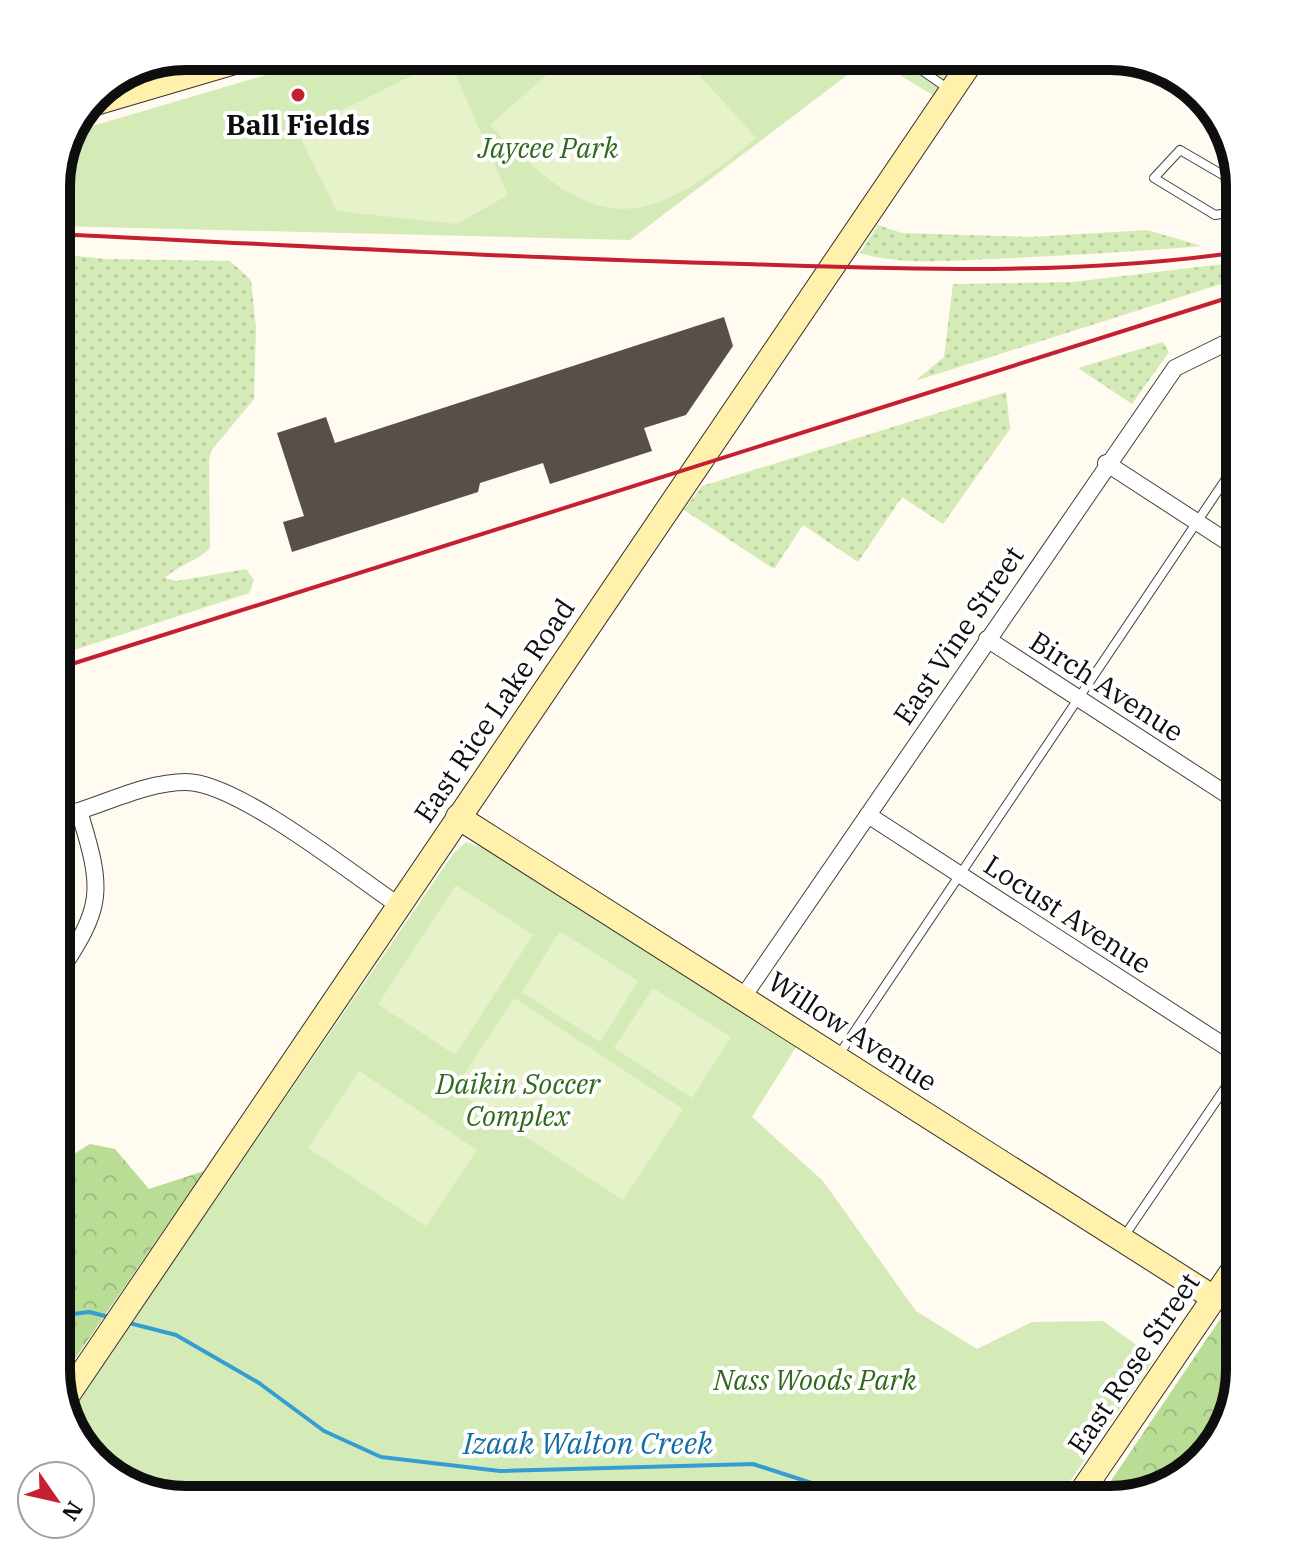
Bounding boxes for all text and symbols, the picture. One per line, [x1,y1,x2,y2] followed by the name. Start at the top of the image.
[289,86,307,104] marker: Ball Fields
[226,106,370,143] place label: Ball Fields
[477,129,618,166] park label: Jaycee Park
[885,538,1032,732] street label: East Vine Street
[405,591,583,829] street label: East Rice Lake Road
[1023,622,1191,750] street label: Birch Avenue
[977,846,1159,982] street label: Locust Avenue
[761,962,945,1100] street label: Willow Avenue
[435,1065,601,1134] park label: Daikin Soccer Complex
[1059,1265,1207,1461] street label: East Rose Street
[712,1361,917,1398] park label: Nass Woods Park
[462,1423,713,1462] water label: Izaak Walton Creek
[16,1460,96,1540] north arrow
[56,1496,90,1527] text: N

